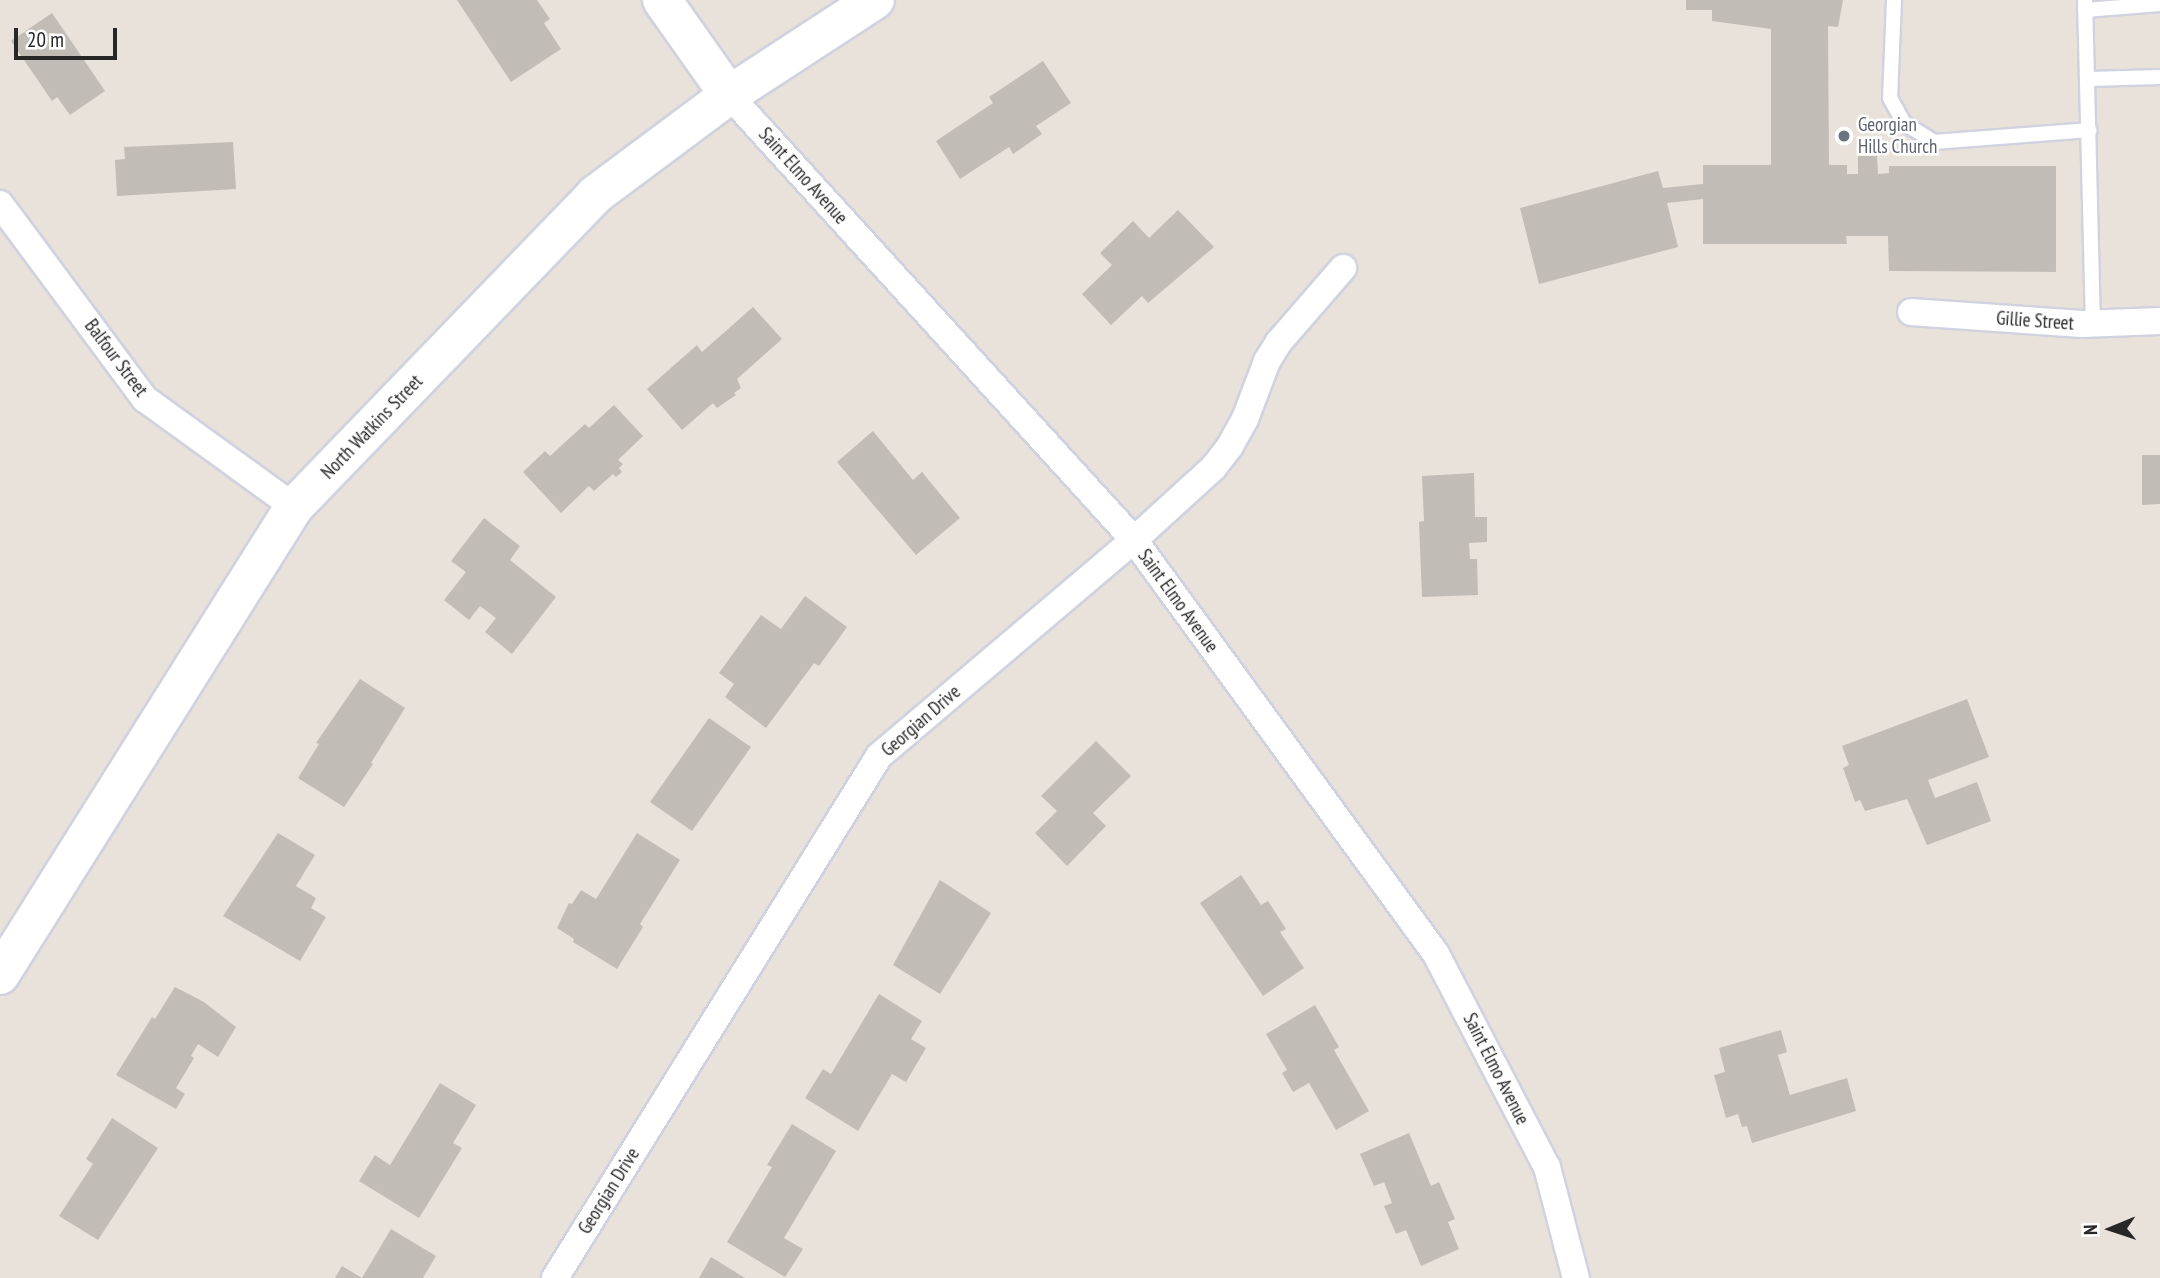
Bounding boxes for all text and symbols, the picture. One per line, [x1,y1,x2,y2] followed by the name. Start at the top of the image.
[18,14,121,58] scale bar
[27,26,64,53] text: 20 m
[1858,114,1937,158] place label: Georgian Hills Church
[753,123,853,229] street label: Saint Elmo Avenue
[1836,128,1852,144] marker: Georgian Hills Church
[1995,307,2075,335] street label: Gillie Street
[80,315,152,401] street label: Balfour Street
[316,370,428,484] street label: North Watkins Street
[1133,545,1223,657] street label: Saint Elmo Avenue
[877,680,965,762] street label: Georgian Drive
[1458,1009,1534,1129] street label: Saint Elmo Avenue
[574,1144,644,1238] street label: Georgian Drive
[2076,1194,2146,1264] north arrow
[2078,1224,2102,1235] text: N

